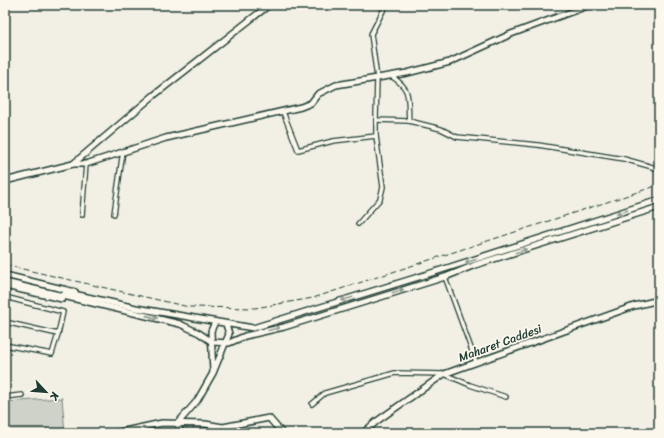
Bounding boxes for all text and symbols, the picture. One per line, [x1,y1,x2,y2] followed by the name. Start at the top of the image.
[616,209,629,216] one-way arrow
[515,247,528,254] one-way arrow
[465,258,478,265] one-way arrow
[391,287,404,294] one-way arrow
[341,296,354,303] one-way arrow
[145,314,158,322] one-way arrow
[455,317,545,368] street label: Maharet Caddesi
[267,325,280,333] one-way arrow
[26,372,66,412] north arrow
[44,388,65,405] text: K

